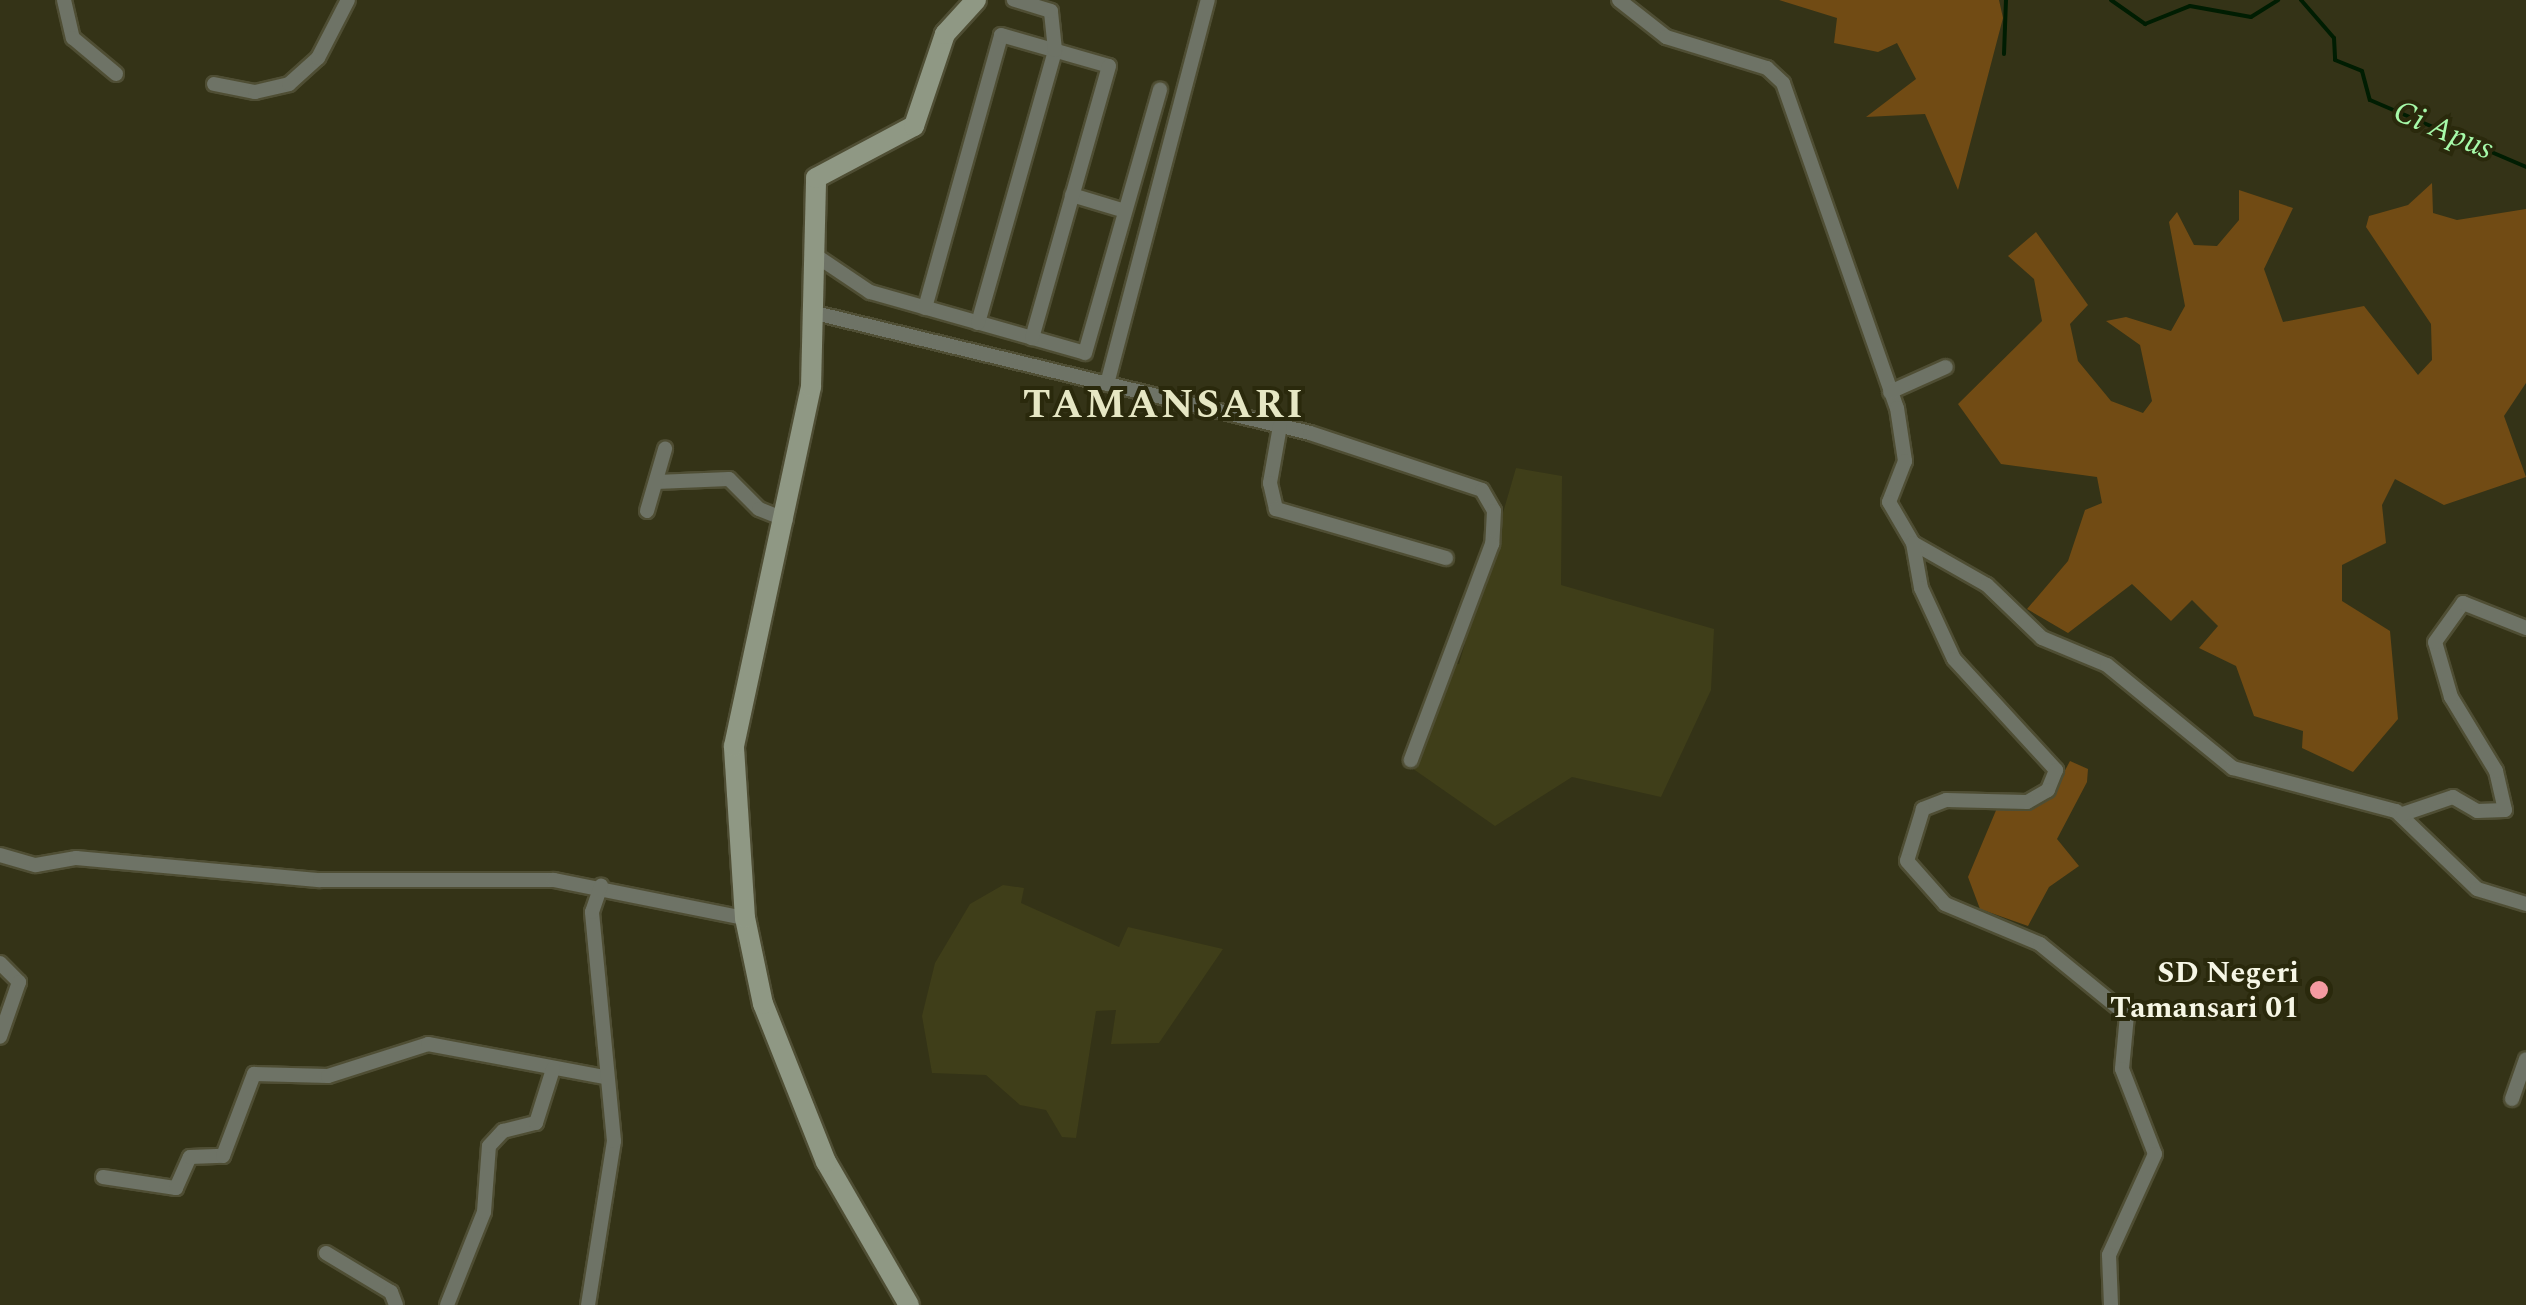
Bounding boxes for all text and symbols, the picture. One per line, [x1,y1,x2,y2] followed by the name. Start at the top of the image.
[2387,93,2499,169] water label: Ci Apus
[1023,382,1305,430] district label: TAMANSARI
[2110,955,2299,1026] place label: SD Negeri Tamansari 01
[2308,979,2330,1001] marker: SD Negeri Tamansari 01

